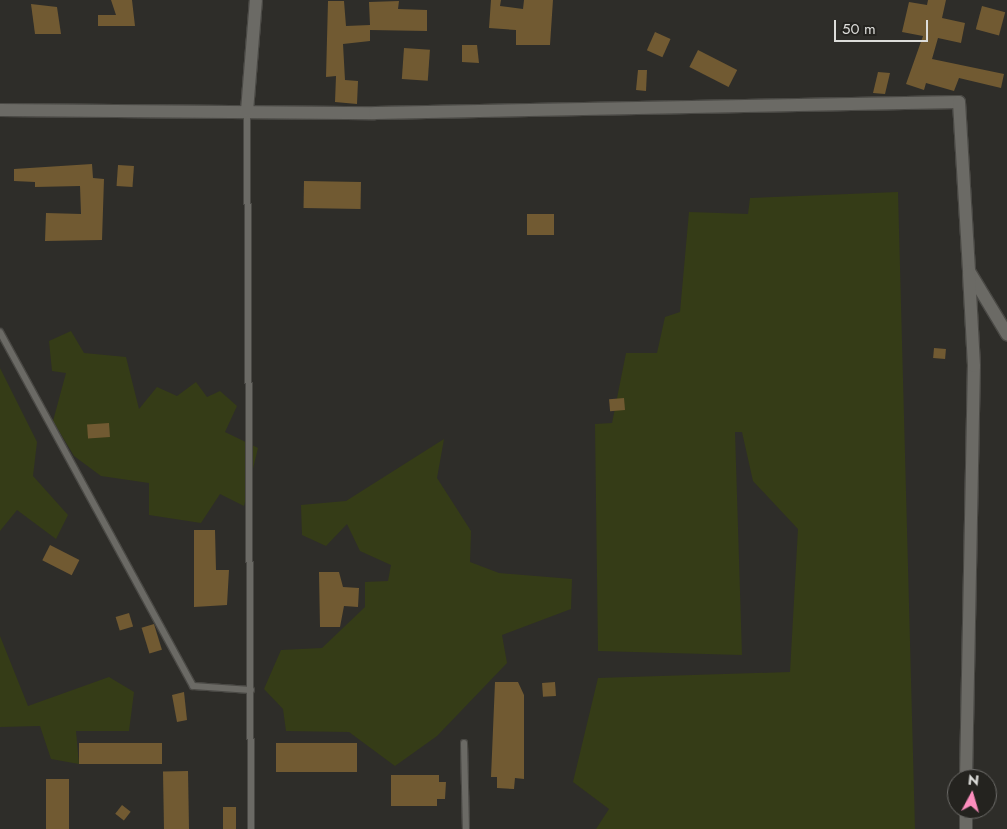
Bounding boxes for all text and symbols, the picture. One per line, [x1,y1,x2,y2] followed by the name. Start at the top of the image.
[837,10,931,42] scale bar
[842,18,876,40] text: 50 m
[947,769,997,819] north arrow
[967,770,980,791] text: N

